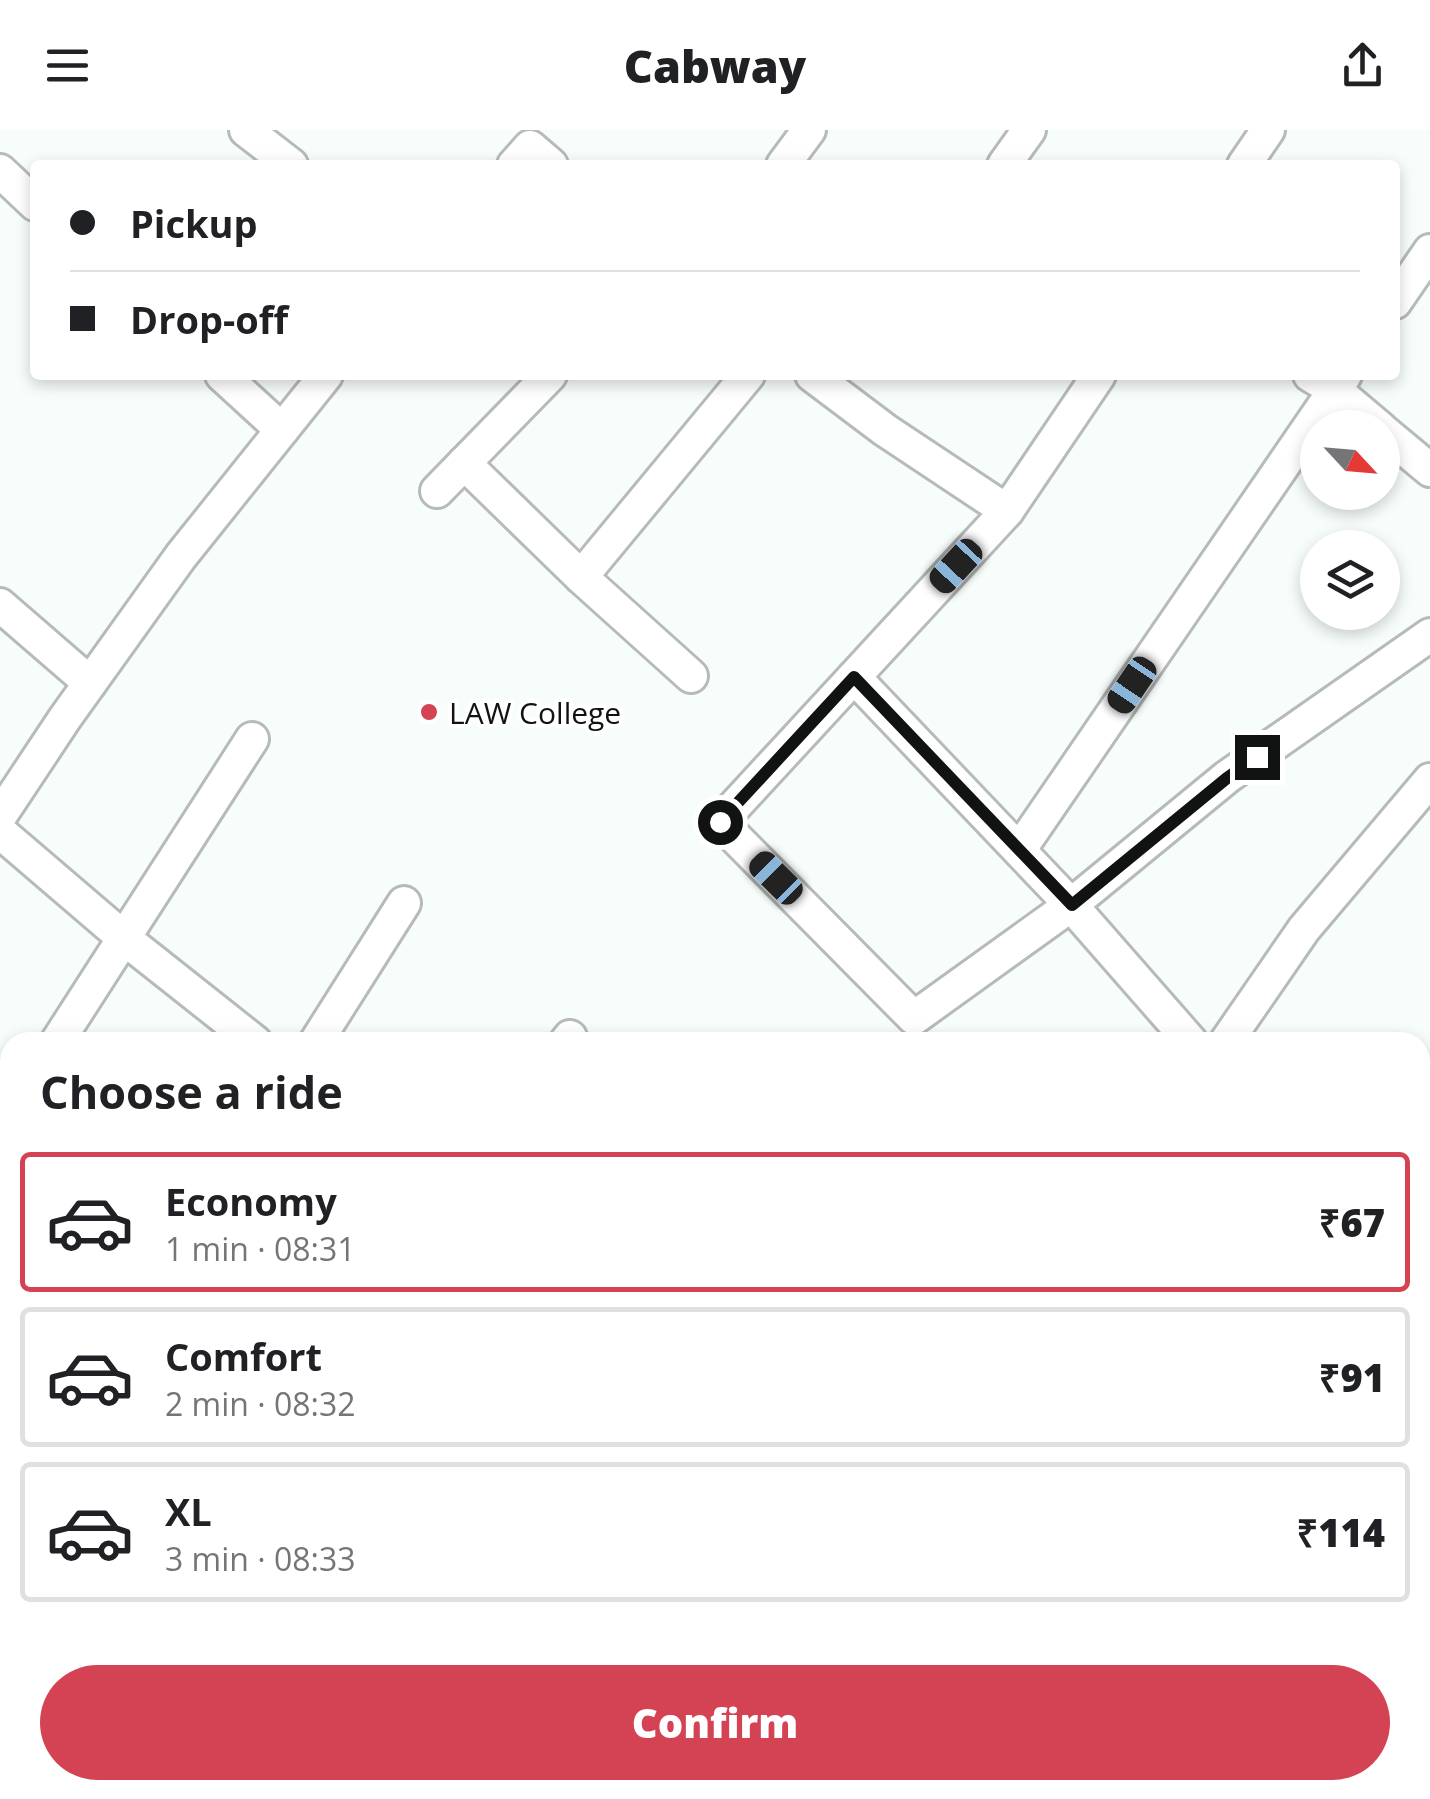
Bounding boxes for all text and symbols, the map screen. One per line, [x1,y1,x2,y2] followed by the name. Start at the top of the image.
[624,35,806,96] text: Cabway
[40,38,95,93] icon: menu
[1335,38,1390,93] icon: share
[130,197,258,249] text: Pickup
[130,293,288,345] text: Drop-off
[1300,410,1400,510] north arrow
[1300,410,1400,630] map controls
[1300,530,1400,630] button: layers
[925,534,987,598] car
[1103,652,1161,718] car
[449,692,621,733] place label: LAW College
[418,701,440,723] marker: LAW College
[1235,735,1280,780] route end
[698,800,743,845] route start
[744,846,808,910] car
[40,1061,343,1122] text: Choose a ride
[165,1175,337,1227] text: Economy
[45,1177,135,1267] icon: car
[1319,1196,1385,1248] text: ₹67
[165,1227,356,1270] text: 1 min · 08:31
[165,1330,322,1382] text: Comfort
[45,1332,135,1422] icon: car
[1319,1351,1385,1403] text: ₹91
[165,1382,356,1425] text: 2 min · 08:32
[165,1485,212,1537] text: XL
[45,1487,135,1577] icon: car
[1296,1506,1385,1558] text: ₹114
[165,1537,356,1580] text: 3 min · 08:33
[40,1665,1390,1780] button: Confirm

